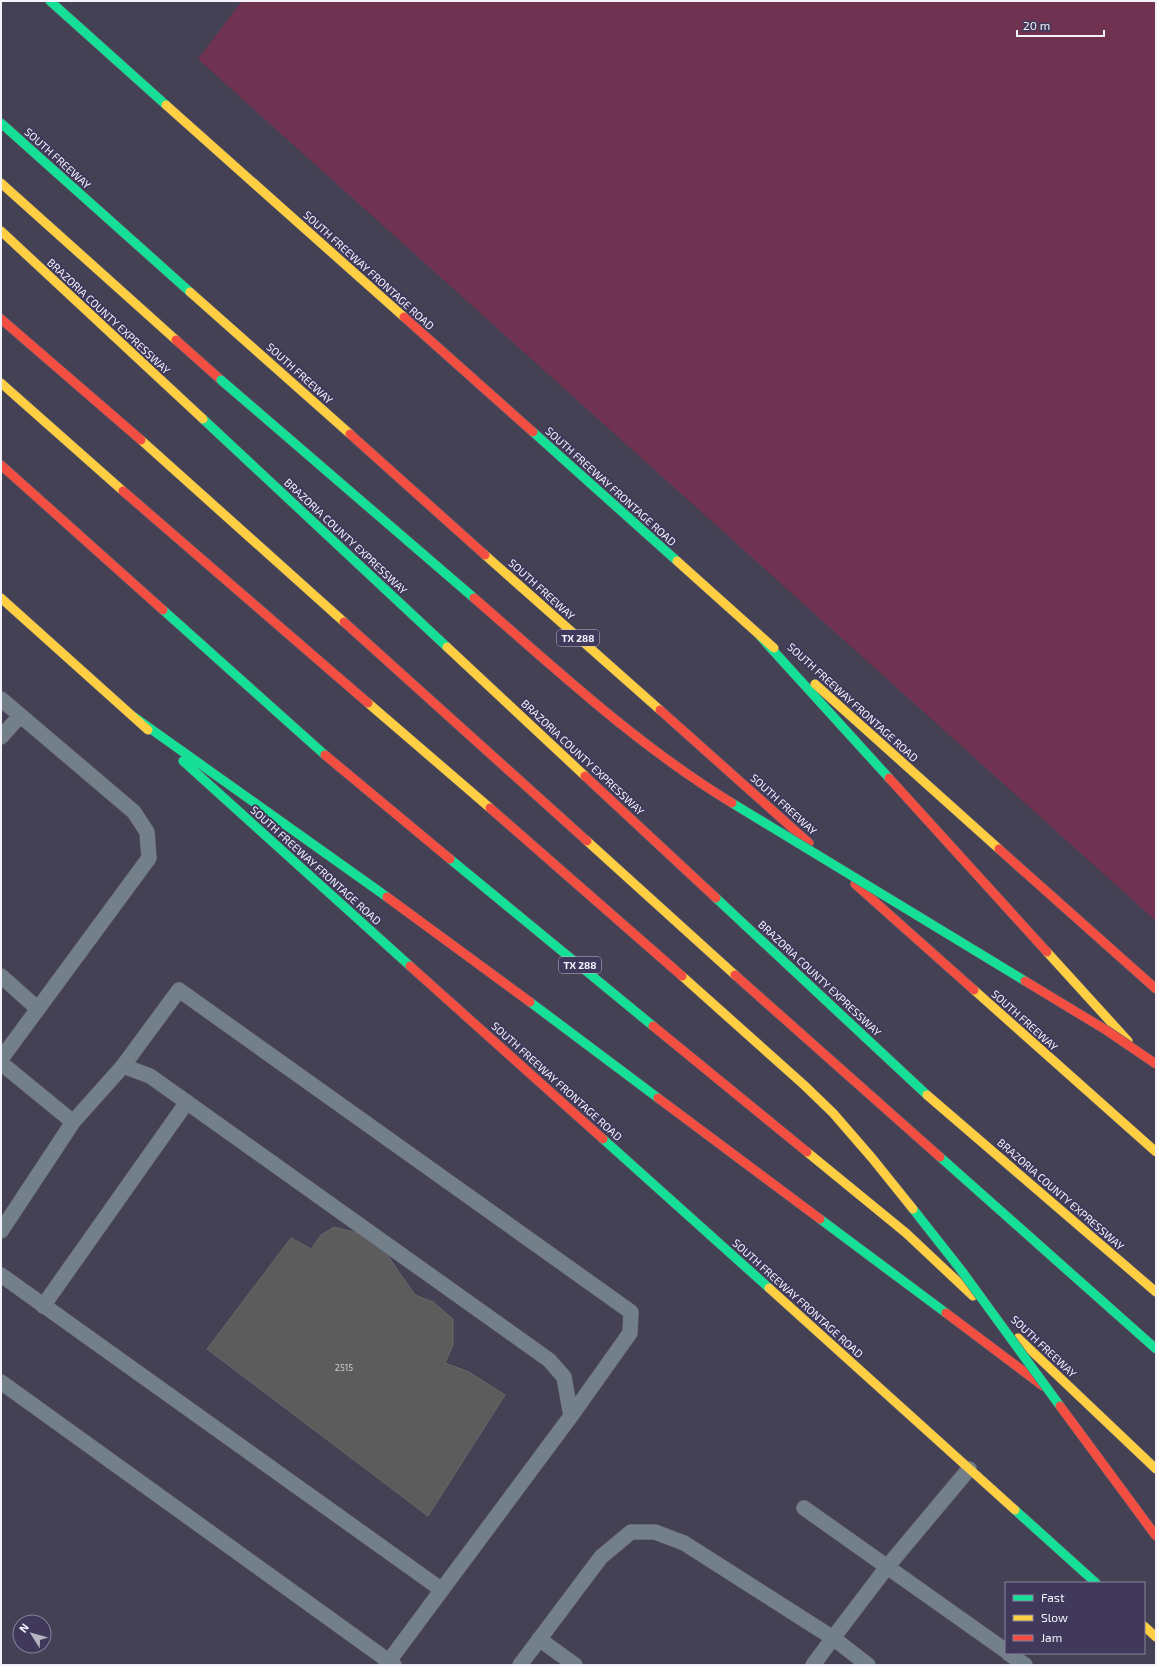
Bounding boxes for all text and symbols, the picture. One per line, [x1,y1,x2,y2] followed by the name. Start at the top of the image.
[1017,12,1104,38] scale bar
[1023,18,1050,32] text: 20 m
[22,125,94,192] street label: SOUTH FREEWAY
[301,208,437,332] street label: SOUTH FREEWAY FRONTAGE ROAD
[45,256,174,377] street label: BRAZORIA COUNTY EXPRESSWAY
[264,340,336,407] street label: SOUTH FREEWAY
[543,424,679,548] street label: SOUTH FREEWAY FRONTAGE ROAD
[282,476,411,597] street label: BRAZORIA COUNTY EXPRESSWAY
[506,556,578,623] street label: SOUTH FREEWAY
[557,630,599,646] road number: TX 288
[785,640,921,764] street label: SOUTH FREEWAY FRONTAGE ROAD
[519,697,648,818] street label: BRAZORIA COUNTY EXPRESSWAY
[748,771,820,838] street label: SOUTH FREEWAY
[248,803,384,927] street label: SOUTH FREEWAY FRONTAGE ROAD
[756,918,885,1039] street label: BRAZORIA COUNTY EXPRESSWAY
[559,957,601,973] road number: TX 288
[989,987,1061,1054] street label: SOUTH FREEWAY
[489,1019,625,1143] street label: SOUTH FREEWAY FRONTAGE ROAD
[995,1135,1127,1253] street label: BRAZORIA COUNTY EXPRESSWAY
[730,1236,866,1360] street label: SOUTH FREEWAY FRONTAGE ROAD
[1009,1312,1080,1380] street label: SOUTH FREEWAY
[335,1362,353,1373] house number: 2515
[1005,1582,1145,1654] legend
[1041,1590,1065,1604] text: Fast
[1041,1610,1068,1624] text: Slow
[12,1614,52,1654] north arrow
[16,1621,31,1635] text: N
[1041,1630,1062,1644] text: Jam

